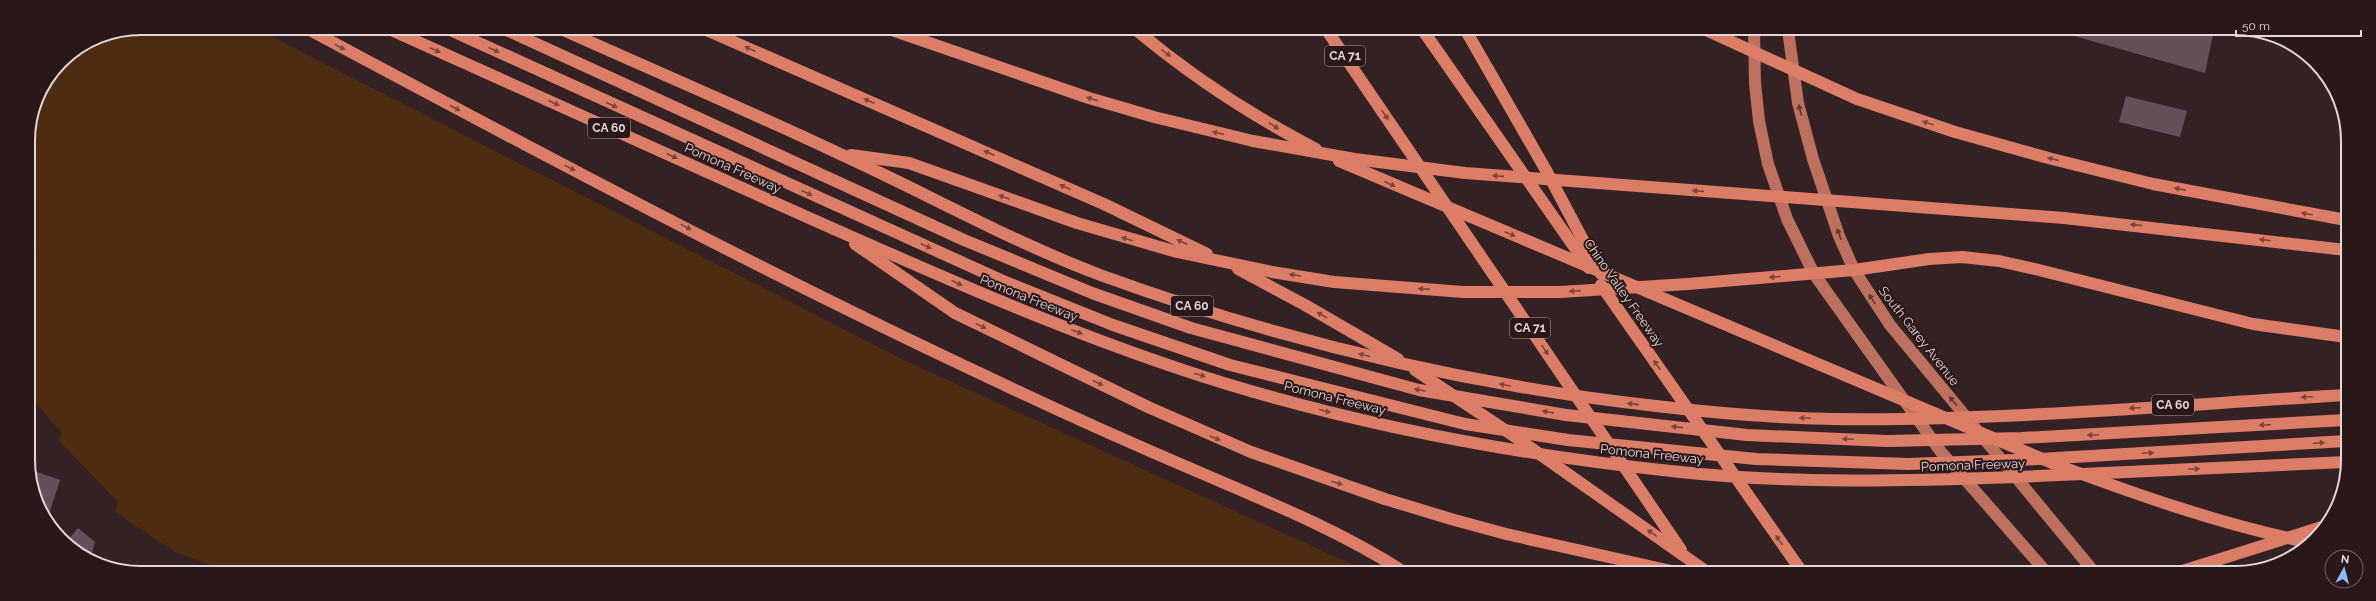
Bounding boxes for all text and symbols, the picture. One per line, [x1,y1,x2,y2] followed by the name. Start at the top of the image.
[2236,12,2361,38] scale bar
[2242,19,2270,33] text: 50 m
[334,43,346,50] one-way arrow
[745,46,756,52] one-way arrow
[1325,46,1365,66] road number: CA 71
[430,47,441,53] one-way arrow
[488,47,500,53] one-way arrow
[1161,49,1171,57] one-way arrow
[1086,95,1098,101] one-way arrow
[864,98,875,104] one-way arrow
[548,100,559,106] one-way arrow
[607,102,619,108] one-way arrow
[1797,104,1803,116] one-way arrow
[449,105,461,111] one-way arrow
[1381,110,1389,120] one-way arrow
[588,118,630,138] road number: CA 60
[1922,120,1934,126] one-way arrow
[1268,122,1280,129] one-way arrow
[1212,129,1224,135] one-way arrow
[682,140,784,196] street label: Pomona Freeway
[983,150,994,156] one-way arrow
[667,154,679,160] one-way arrow
[2047,156,2059,162] one-way arrow
[564,165,576,171] one-way arrow
[1492,172,1504,179] one-way arrow
[1384,180,1396,187] one-way arrow
[1058,183,1070,189] one-way arrow
[2174,186,2186,192] one-way arrow
[1692,187,1704,194] one-way arrow
[801,190,813,196] one-way arrow
[998,194,1010,200] one-way arrow
[2301,210,2314,216] one-way arrow
[2130,222,2142,229] one-way arrow
[680,224,692,230] one-way arrow
[1835,228,1841,240] one-way arrow
[1504,232,1516,238] one-way arrow
[1121,236,1133,242] one-way arrow
[1581,236,1667,350] street label: Chino Valley Freeway
[2259,237,2271,244] one-way arrow
[1177,238,1188,245] one-way arrow
[920,243,931,249] one-way arrow
[978,272,1080,324] street label: Pomona Freeway
[1289,272,1301,278] one-way arrow
[1769,274,1781,280] one-way arrow
[951,280,963,286] one-way arrow
[1876,283,1963,389] street label: South Garey Avenue
[1418,286,1430,293] one-way arrow
[1569,288,1581,295] one-way arrow
[1868,294,1876,305] one-way arrow
[1171,296,1213,316] road number: CA 60
[1316,311,1328,318] one-way arrow
[1510,318,1550,338] road number: CA 71
[975,323,987,329] one-way arrow
[1072,330,1084,336] one-way arrow
[1541,345,1549,355] one-way arrow
[1358,352,1370,358] one-way arrow
[1653,360,1661,370] one-way arrow
[1194,372,1206,378] one-way arrow
[1283,378,1387,418] street label: Pomona Freeway
[1092,380,1103,386] one-way arrow
[1499,382,1511,388] one-way arrow
[1413,386,1426,392] one-way arrow
[2301,394,2313,401] one-way arrow
[2152,395,2194,415] road number: CA 60
[1948,396,1957,406] one-way arrow
[1627,400,1639,407] one-way arrow
[2129,404,2141,411] one-way arrow
[1318,409,1331,415] one-way arrow
[1542,409,1554,415] one-way arrow
[1798,415,1811,421] one-way arrow
[2259,422,2271,429] one-way arrow
[1671,424,1683,431] one-way arrow
[2087,431,2099,438] one-way arrow
[1210,435,1222,441] one-way arrow
[1842,436,1854,443] one-way arrow
[2313,440,2326,446] one-way arrow
[1599,441,1705,467] street label: Pomona Freeway
[2142,450,2155,456] one-way arrow
[1921,456,2025,474] street label: Pomona Freeway
[2188,466,2200,473] one-way arrow
[1331,481,1343,487] one-way arrow
[1647,530,1657,538] one-way arrow
[1775,535,1783,546] one-way arrow
[2324,549,2364,589] north arrow
[2340,553,2350,567] text: N

